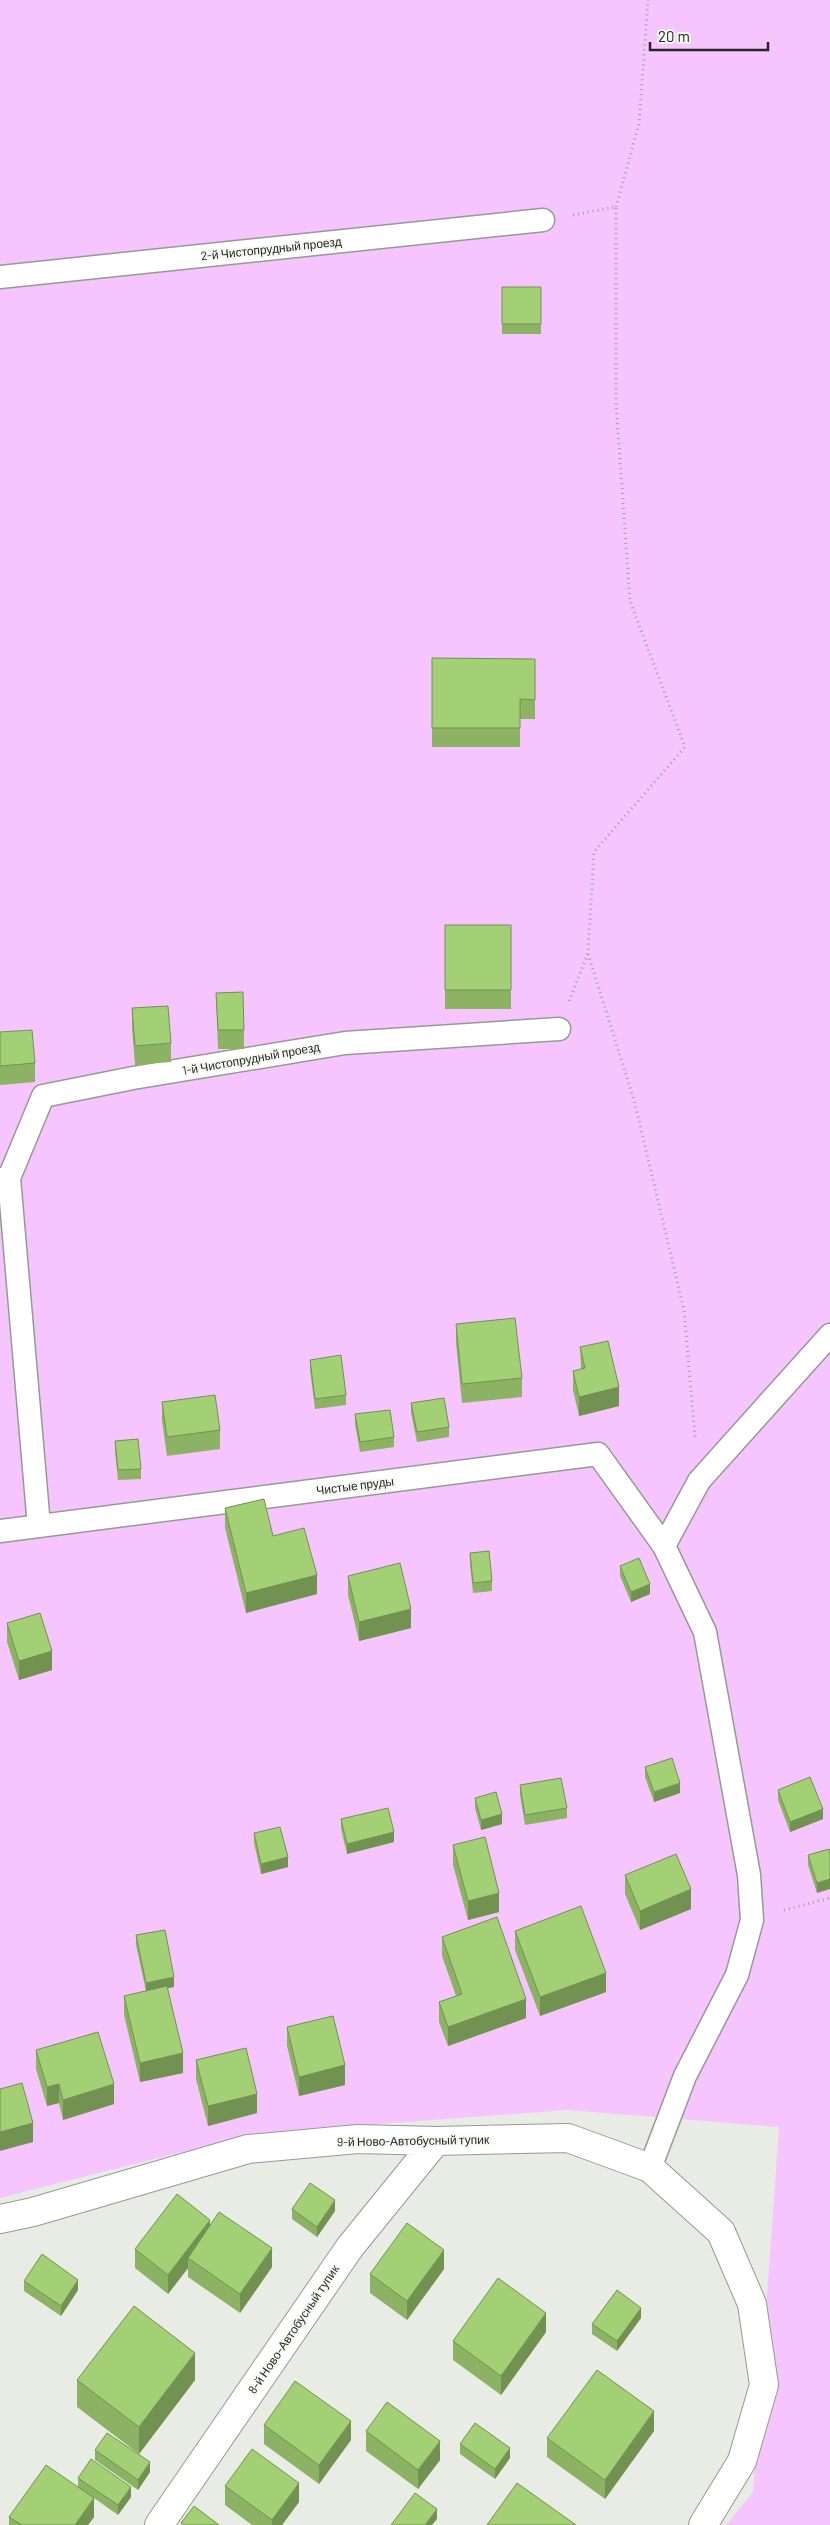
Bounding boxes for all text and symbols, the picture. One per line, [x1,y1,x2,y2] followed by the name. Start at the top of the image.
[650,20,768,52] scale bar
[658,27,690,45] text: 20 m
[200,234,342,263] street label: 2-й Чистопрудный проезд
[181,1039,321,1078] street label: 1-й Чистопрудный проезд
[315,1473,395,1498] street label: Чистые пруды
[337,2132,490,2149] street label: 9-й Ново-Автобусный тупик
[245,2261,343,2397] street label: 8-й Ново-Автобусный тупик

